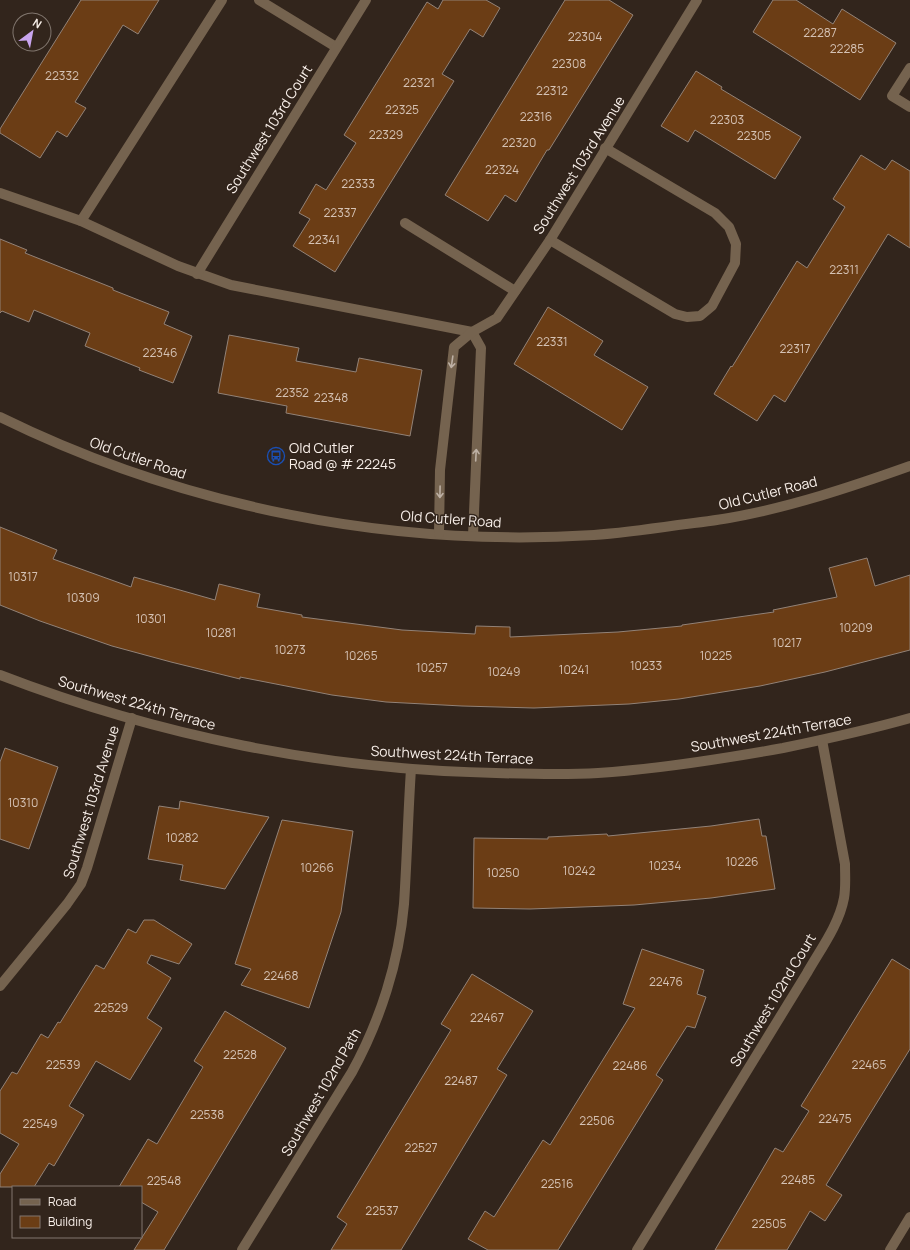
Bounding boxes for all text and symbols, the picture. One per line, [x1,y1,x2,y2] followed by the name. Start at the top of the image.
[12,12,52,52] north arrow
[30,15,45,32] text: N
[803,24,837,41] house number: 22287
[568,28,602,45] house number: 22304
[830,40,864,57] house number: 22285
[552,55,586,72] house number: 22308
[221,60,316,197] street label: Southwest 103rd Court
[45,67,79,84] house number: 22332
[403,74,435,91] house number: 22321
[536,82,568,99] house number: 22312
[528,92,629,237] street label: Southwest 103rd Avenue
[385,101,419,118] house number: 22325
[520,108,552,125] house number: 22316
[710,111,744,128] house number: 22303
[369,126,403,143] house number: 22329
[737,127,771,144] house number: 22305
[502,134,536,151] house number: 22320
[485,161,519,178] house number: 22324
[341,175,375,192] house number: 22333
[324,204,356,221] house number: 22337
[308,231,340,248] house number: 22341
[829,261,859,278] house number: 22311
[536,333,568,350] house number: 22331
[779,340,811,357] house number: 22317
[143,344,177,361] house number: 22346
[448,355,456,368] one-way arrow
[275,384,309,401] house number: 22352
[314,389,348,406] house number: 22348
[87,432,189,483] street label: Old Cutler Road
[289,438,396,473] place label: Old Cutler Road @ # 22245
[266,446,286,466] bus stop icon: Old Cutler Road @ # 22245
[472,449,479,462] one-way arrow
[717,471,819,514] street label: Old Cutler Road
[436,485,443,498] one-way arrow
[400,506,502,531] street label: Old Cutler Road
[8,568,38,585] house number: 10317
[66,589,100,606] house number: 10309
[136,610,166,627] house number: 10301
[839,619,873,636] house number: 10209
[206,624,236,641] house number: 10281
[772,634,802,651] house number: 10217
[274,641,306,658] house number: 10273
[344,647,378,664] house number: 10265
[700,647,732,664] house number: 10225
[630,657,662,674] house number: 10233
[416,659,448,676] house number: 10257
[559,661,589,678] house number: 10241
[487,663,521,680] house number: 10249
[56,671,218,734] street label: Southwest 224th Terrace
[689,709,853,756] street label: Southwest 224th Terrace
[58,723,123,881] street label: Southwest 103rd Avenue
[370,741,534,768] street label: Southwest 224th Terrace
[8,794,38,811] house number: 10310
[166,829,198,846] house number: 10282
[725,853,759,870] house number: 10226
[649,857,681,874] house number: 10234
[300,859,334,876] house number: 10266
[563,862,595,879] house number: 10242
[486,864,520,881] house number: 10250
[725,929,820,1070] street label: Southwest 102nd Court
[264,967,298,984] house number: 22468
[649,973,683,990] house number: 22476
[94,999,128,1016] house number: 22529
[470,1009,504,1026] house number: 22467
[276,1024,365,1159] street label: Southwest 102nd Path
[223,1046,257,1063] house number: 22528
[46,1056,80,1073] house number: 22539
[852,1056,887,1073] house number: 22465
[613,1057,647,1074] house number: 22486
[444,1072,478,1089] house number: 22487
[190,1106,224,1123] house number: 22538
[818,1110,852,1127] house number: 22475
[579,1112,615,1129] house number: 22506
[22,1115,58,1132] house number: 22549
[404,1139,438,1156] house number: 22527
[781,1171,815,1188] house number: 22485
[147,1172,181,1189] house number: 22548
[541,1175,573,1192] house number: 22516
[12,1186,142,1238] legend
[48,1193,76,1210] text: Road
[365,1202,399,1219] house number: 22537
[48,1213,92,1230] text: Building
[752,1215,786,1232] house number: 22505

